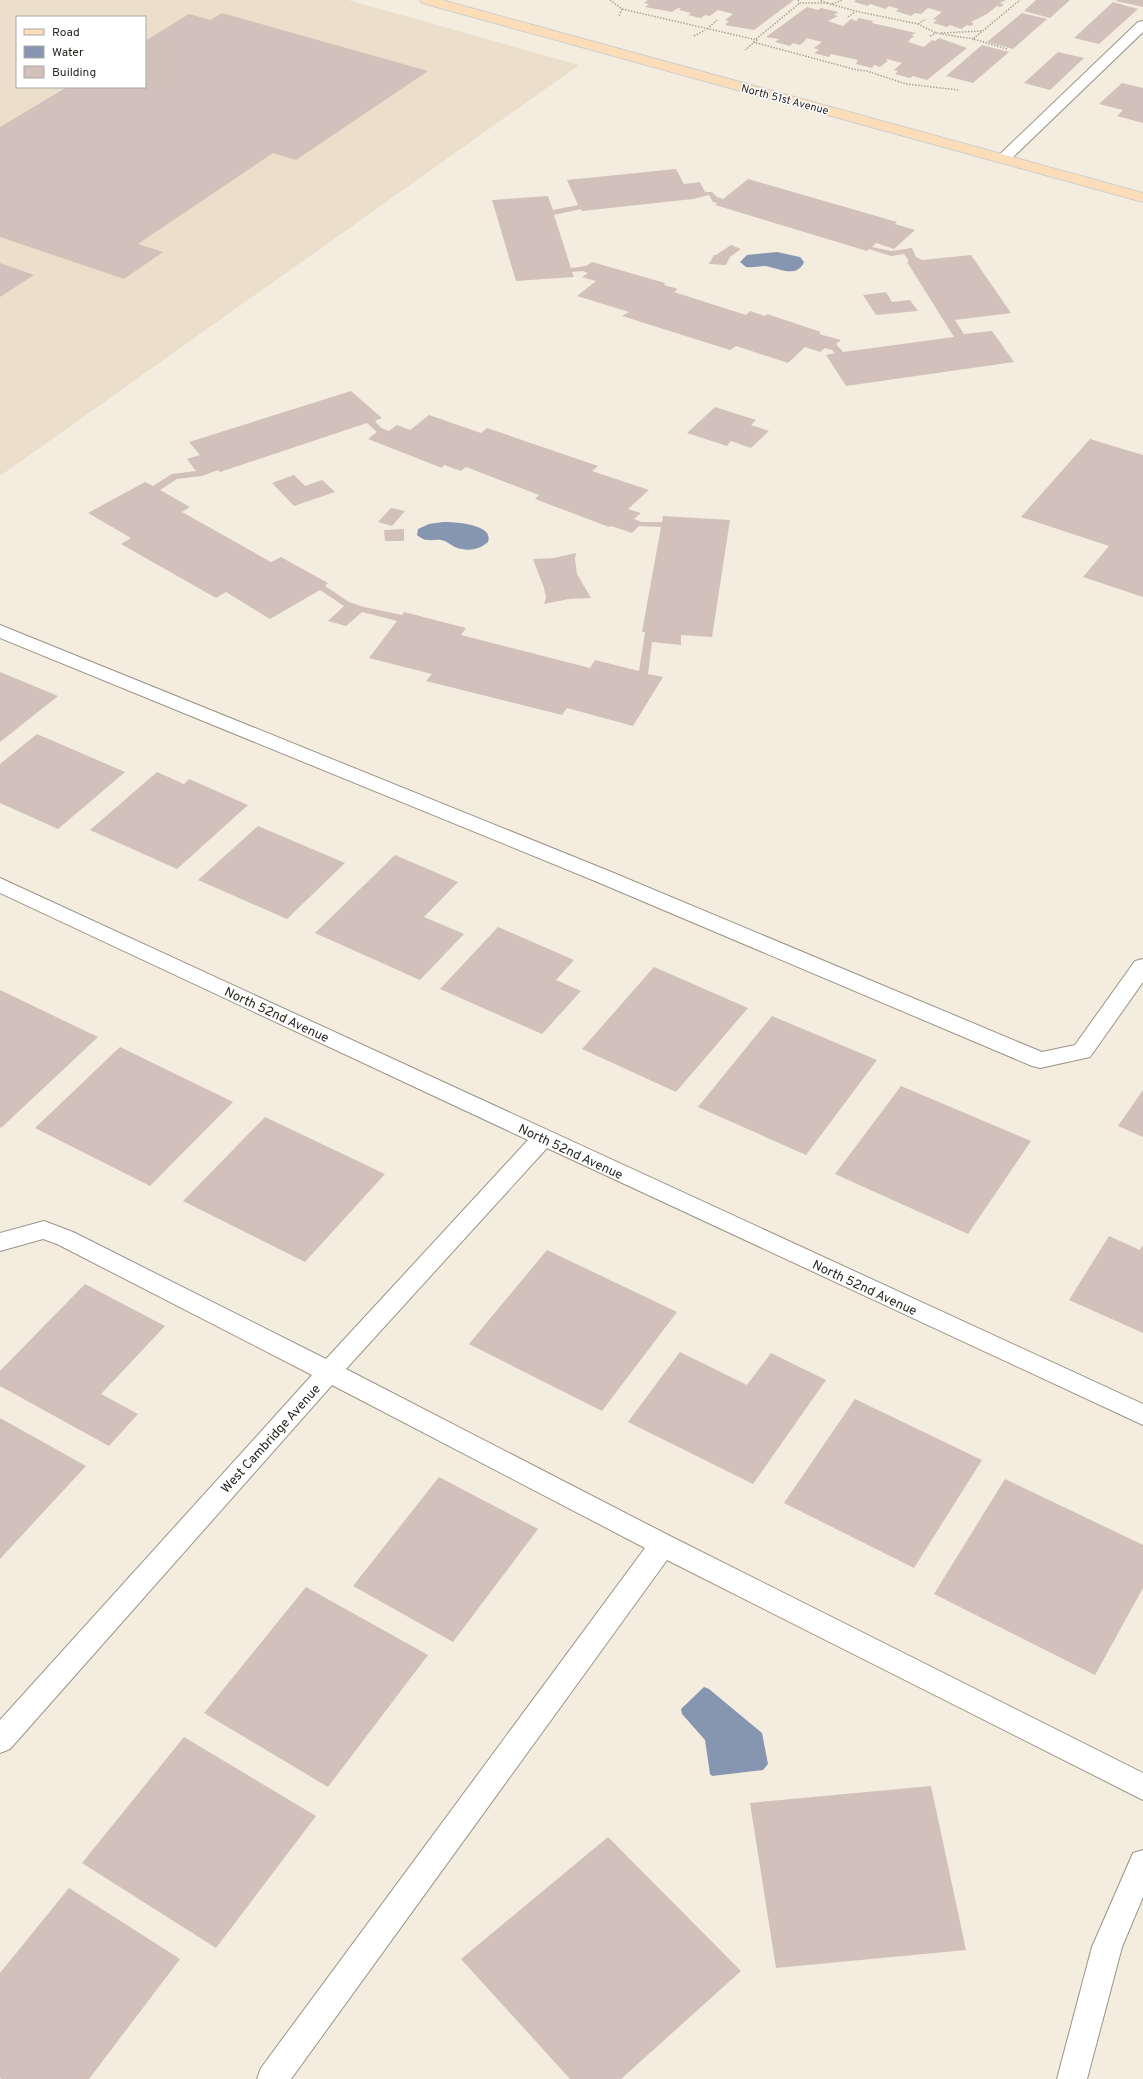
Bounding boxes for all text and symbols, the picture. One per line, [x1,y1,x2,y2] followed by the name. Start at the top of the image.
[16,16,146,88] legend
[52,25,80,41] text: Road
[52,45,84,61] text: Water
[52,65,96,81] text: Building
[740,82,830,118] street label: North 51st Avenue
[221,985,331,1047] street label: North 52nd Avenue
[515,1122,625,1184] street label: North 52nd Avenue
[809,1258,919,1320] street label: North 52nd Avenue
[218,1382,325,1497] street label: West Cambridge Avenue

